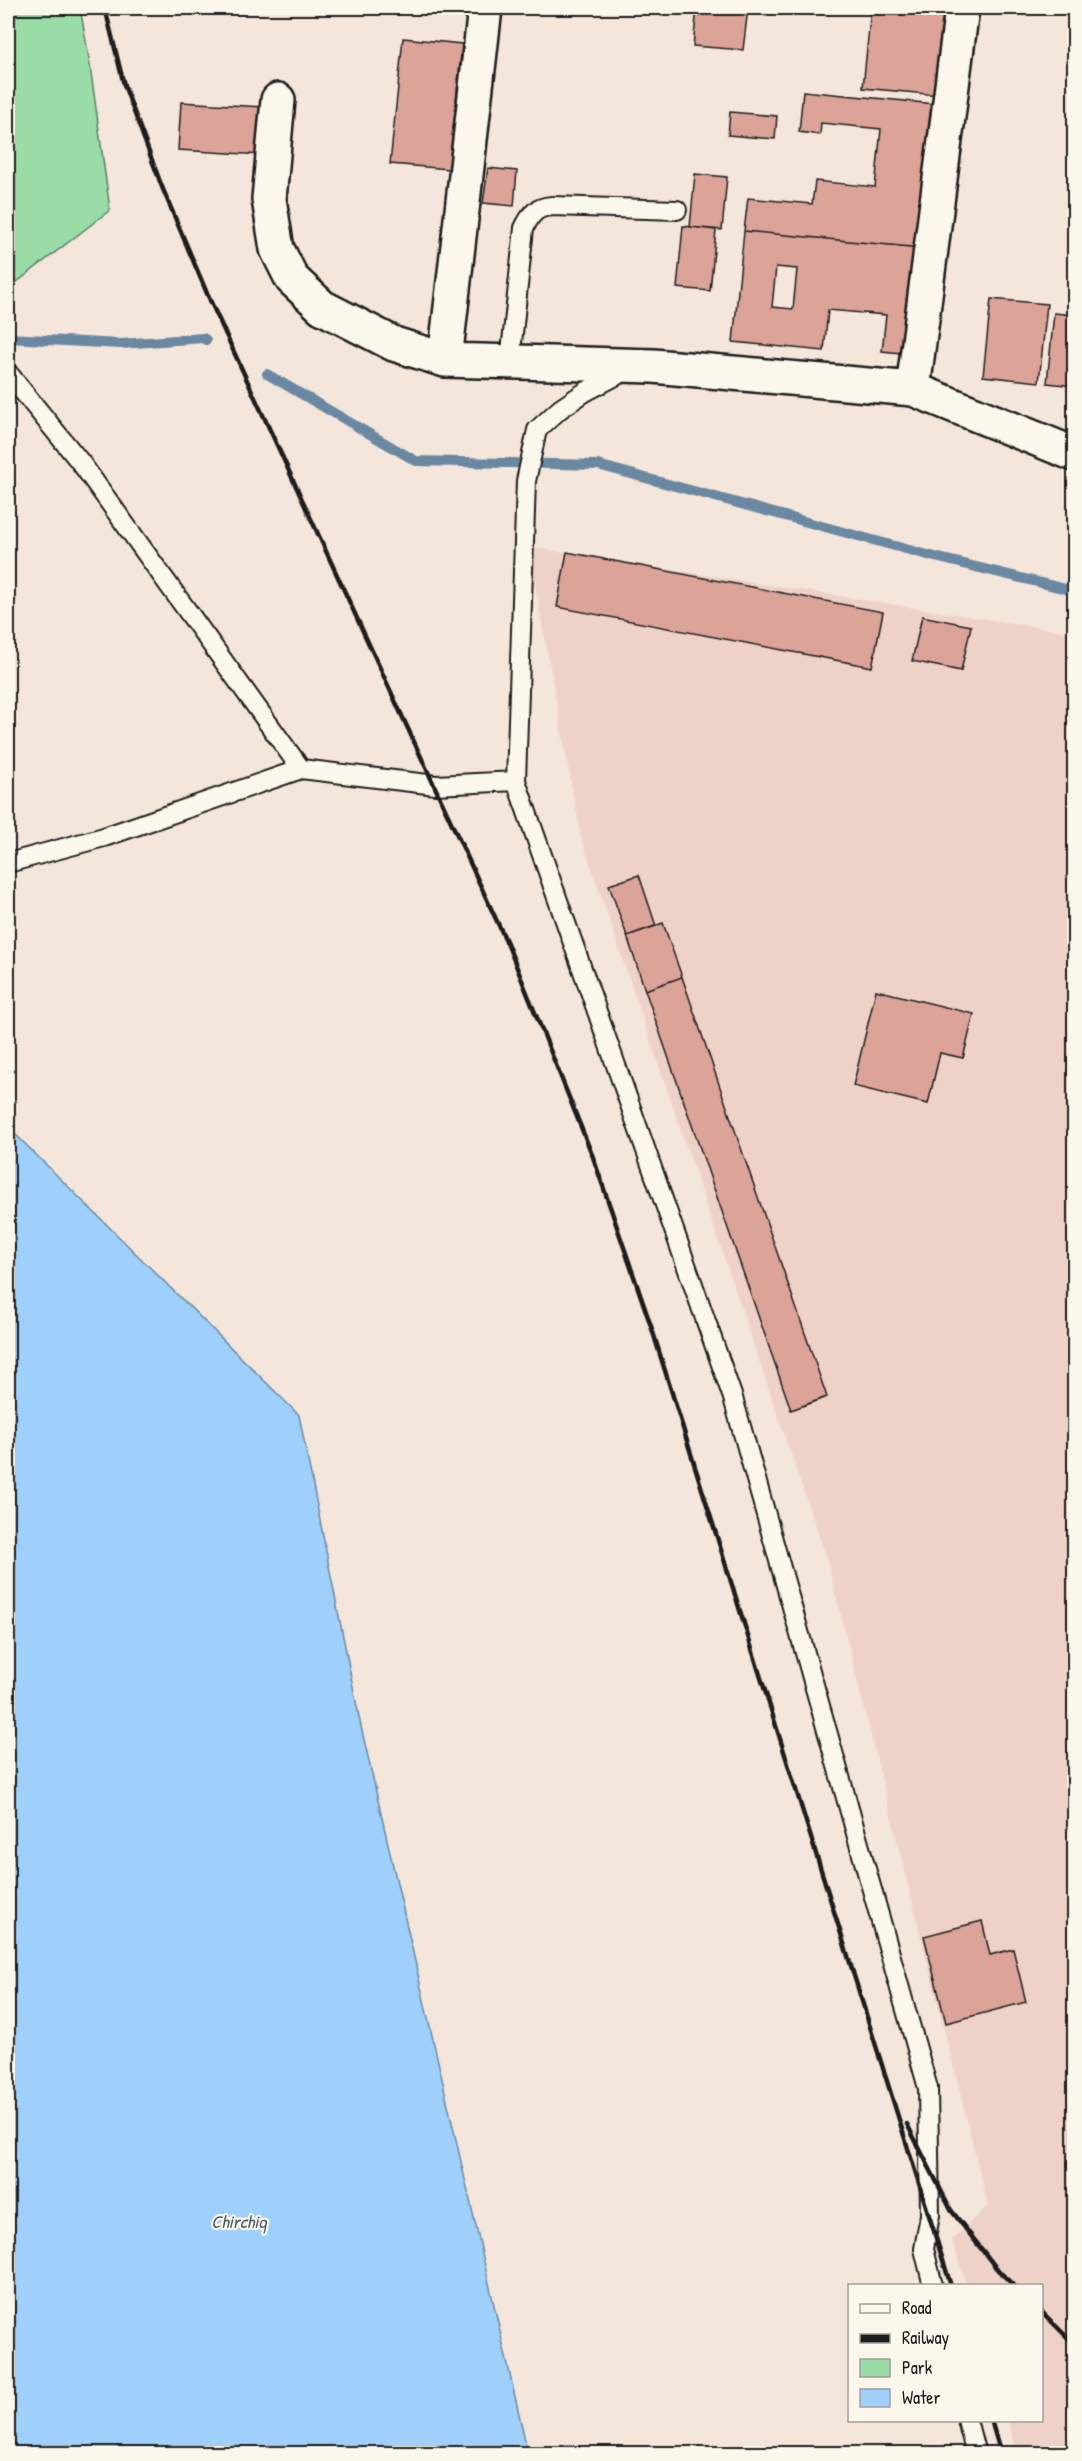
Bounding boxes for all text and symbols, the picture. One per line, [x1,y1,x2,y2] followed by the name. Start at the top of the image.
[211,2209,267,2234] water label: Chirchiq
[848,2284,1043,2422] legend
[902,2295,932,2320] text: Road
[902,2325,949,2350] text: Railway
[902,2355,933,2380] text: Park
[902,2385,940,2410] text: Water

